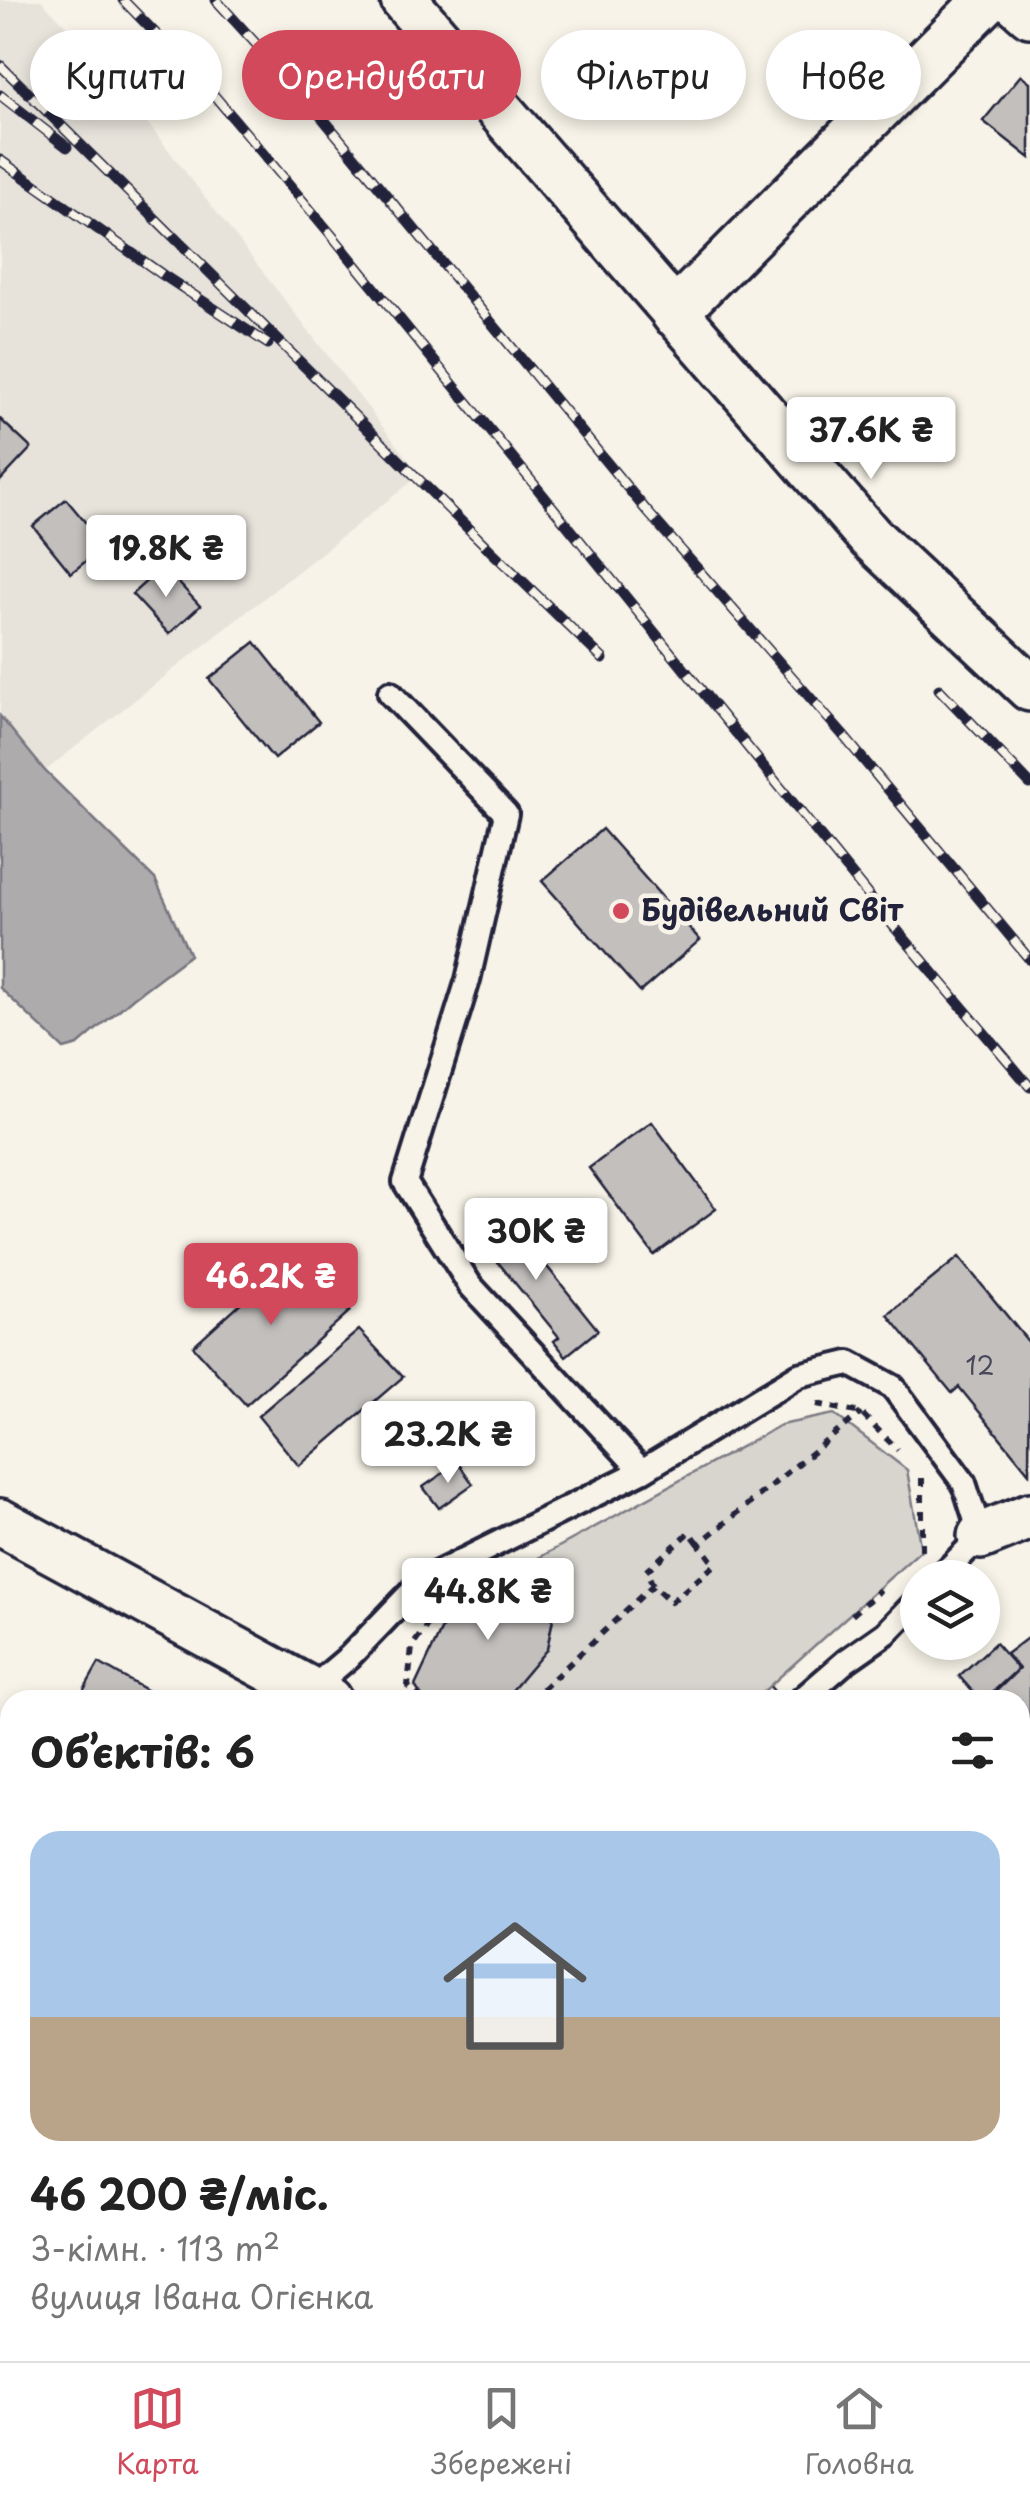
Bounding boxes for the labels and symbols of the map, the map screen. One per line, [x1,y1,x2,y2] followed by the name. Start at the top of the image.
[779,397,963,482] pin: 37.6K ₴
[74,515,258,600] pin: 19.8K ₴
[641,886,905,931] place label: Будівельний Світ
[610,900,632,922] marker: Будівельний Світ
[466,1198,606,1283] pin: 30K ₴
[179,1243,363,1328] pin: 46.2K ₴
[966,1346,994,1384] house number: 12
[356,1401,540,1486] pin: 23.2K ₴
[396,1558,580,1643] pin: 44.8K ₴

